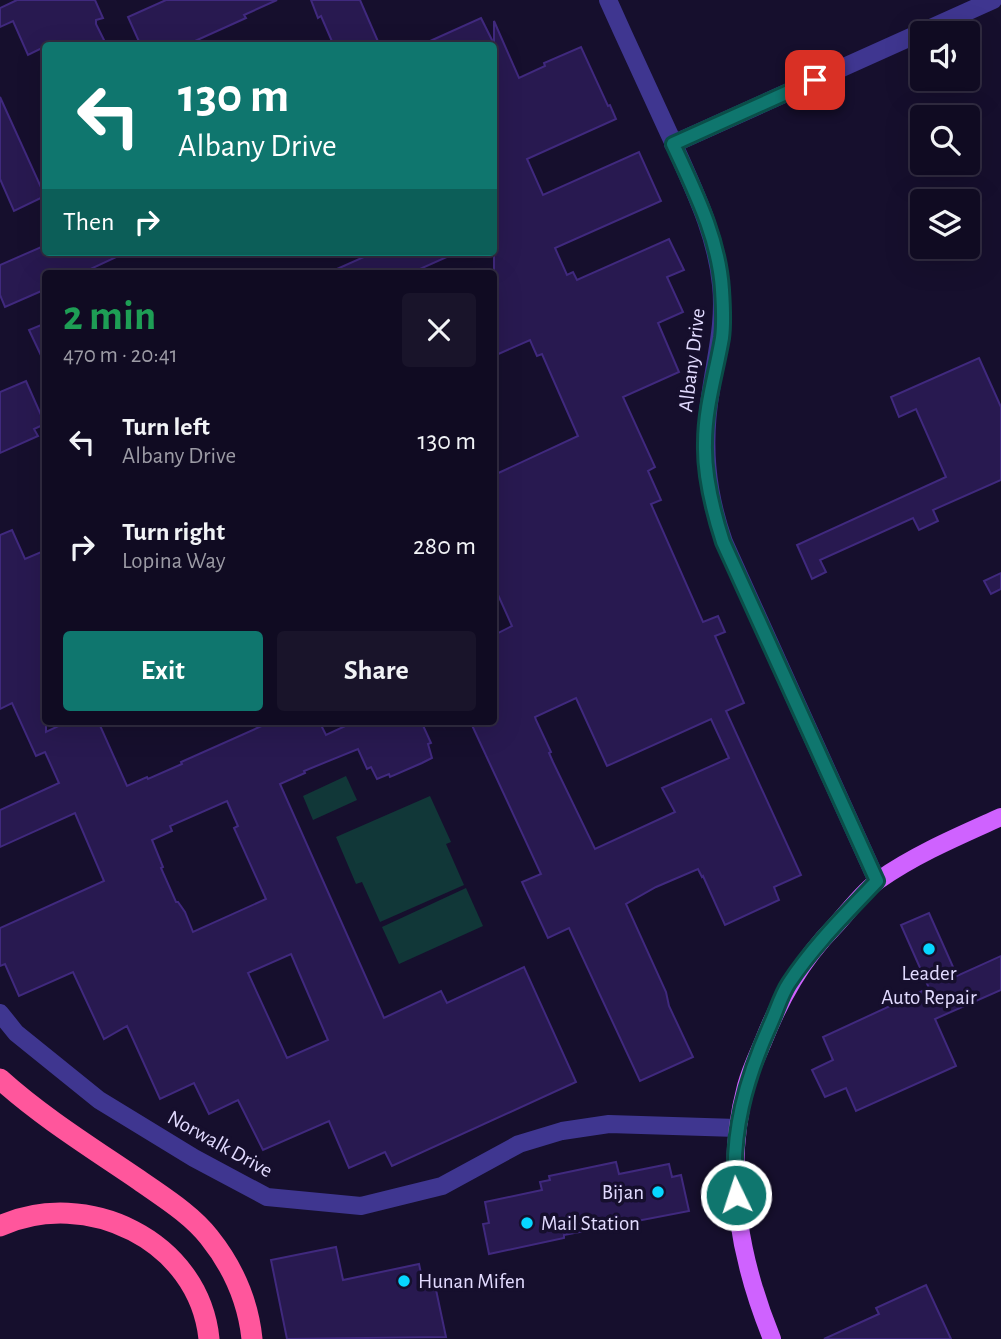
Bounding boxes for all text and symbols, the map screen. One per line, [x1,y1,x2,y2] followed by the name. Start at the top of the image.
[910,21,980,259] map controls
[910,21,980,91] button: sound
[785,50,845,110] pin
[796,61,834,99] icon: arrive
[63,70,154,161] icon: left
[178,72,289,121] text: 130 m
[910,105,980,175] button: search
[178,130,337,162] text: Albany Drive
[910,189,980,259] button: layers
[128,203,166,241] icon: right
[63,209,114,235] text: Then
[402,293,476,367] button: close
[63,295,156,337] text: 2 min
[675,307,709,413] street label: Albany Drive
[63,344,178,367] text: 470 m · 20:41
[122,414,210,440] text: Turn left
[63,423,101,461] icon: left
[418,428,476,454] text: 130 m
[122,445,236,468] text: Albany Drive
[122,519,225,545] text: Turn right
[63,528,101,566] icon: right
[413,533,476,559] text: 280 m
[122,550,226,573] text: Lopina Way
[63,631,263,711] button: Exit
[277,631,476,711] button: Share
[921,941,937,957] marker: Leader Auto Repair
[881,963,977,1008] place label: Leader Auto Repair
[164,1107,276,1181] street label: Norwalk Drive
[699,1158,773,1232] position arrow
[602,1182,644,1203] place label: Bijan
[650,1184,666,1200] marker: Bijan
[541,1213,640,1234] place label: Mail Station
[519,1215,535,1231] marker: Mail Station
[418,1271,525,1292] place label: Hunan Mifen
[396,1273,412,1289] marker: Hunan Mifen

